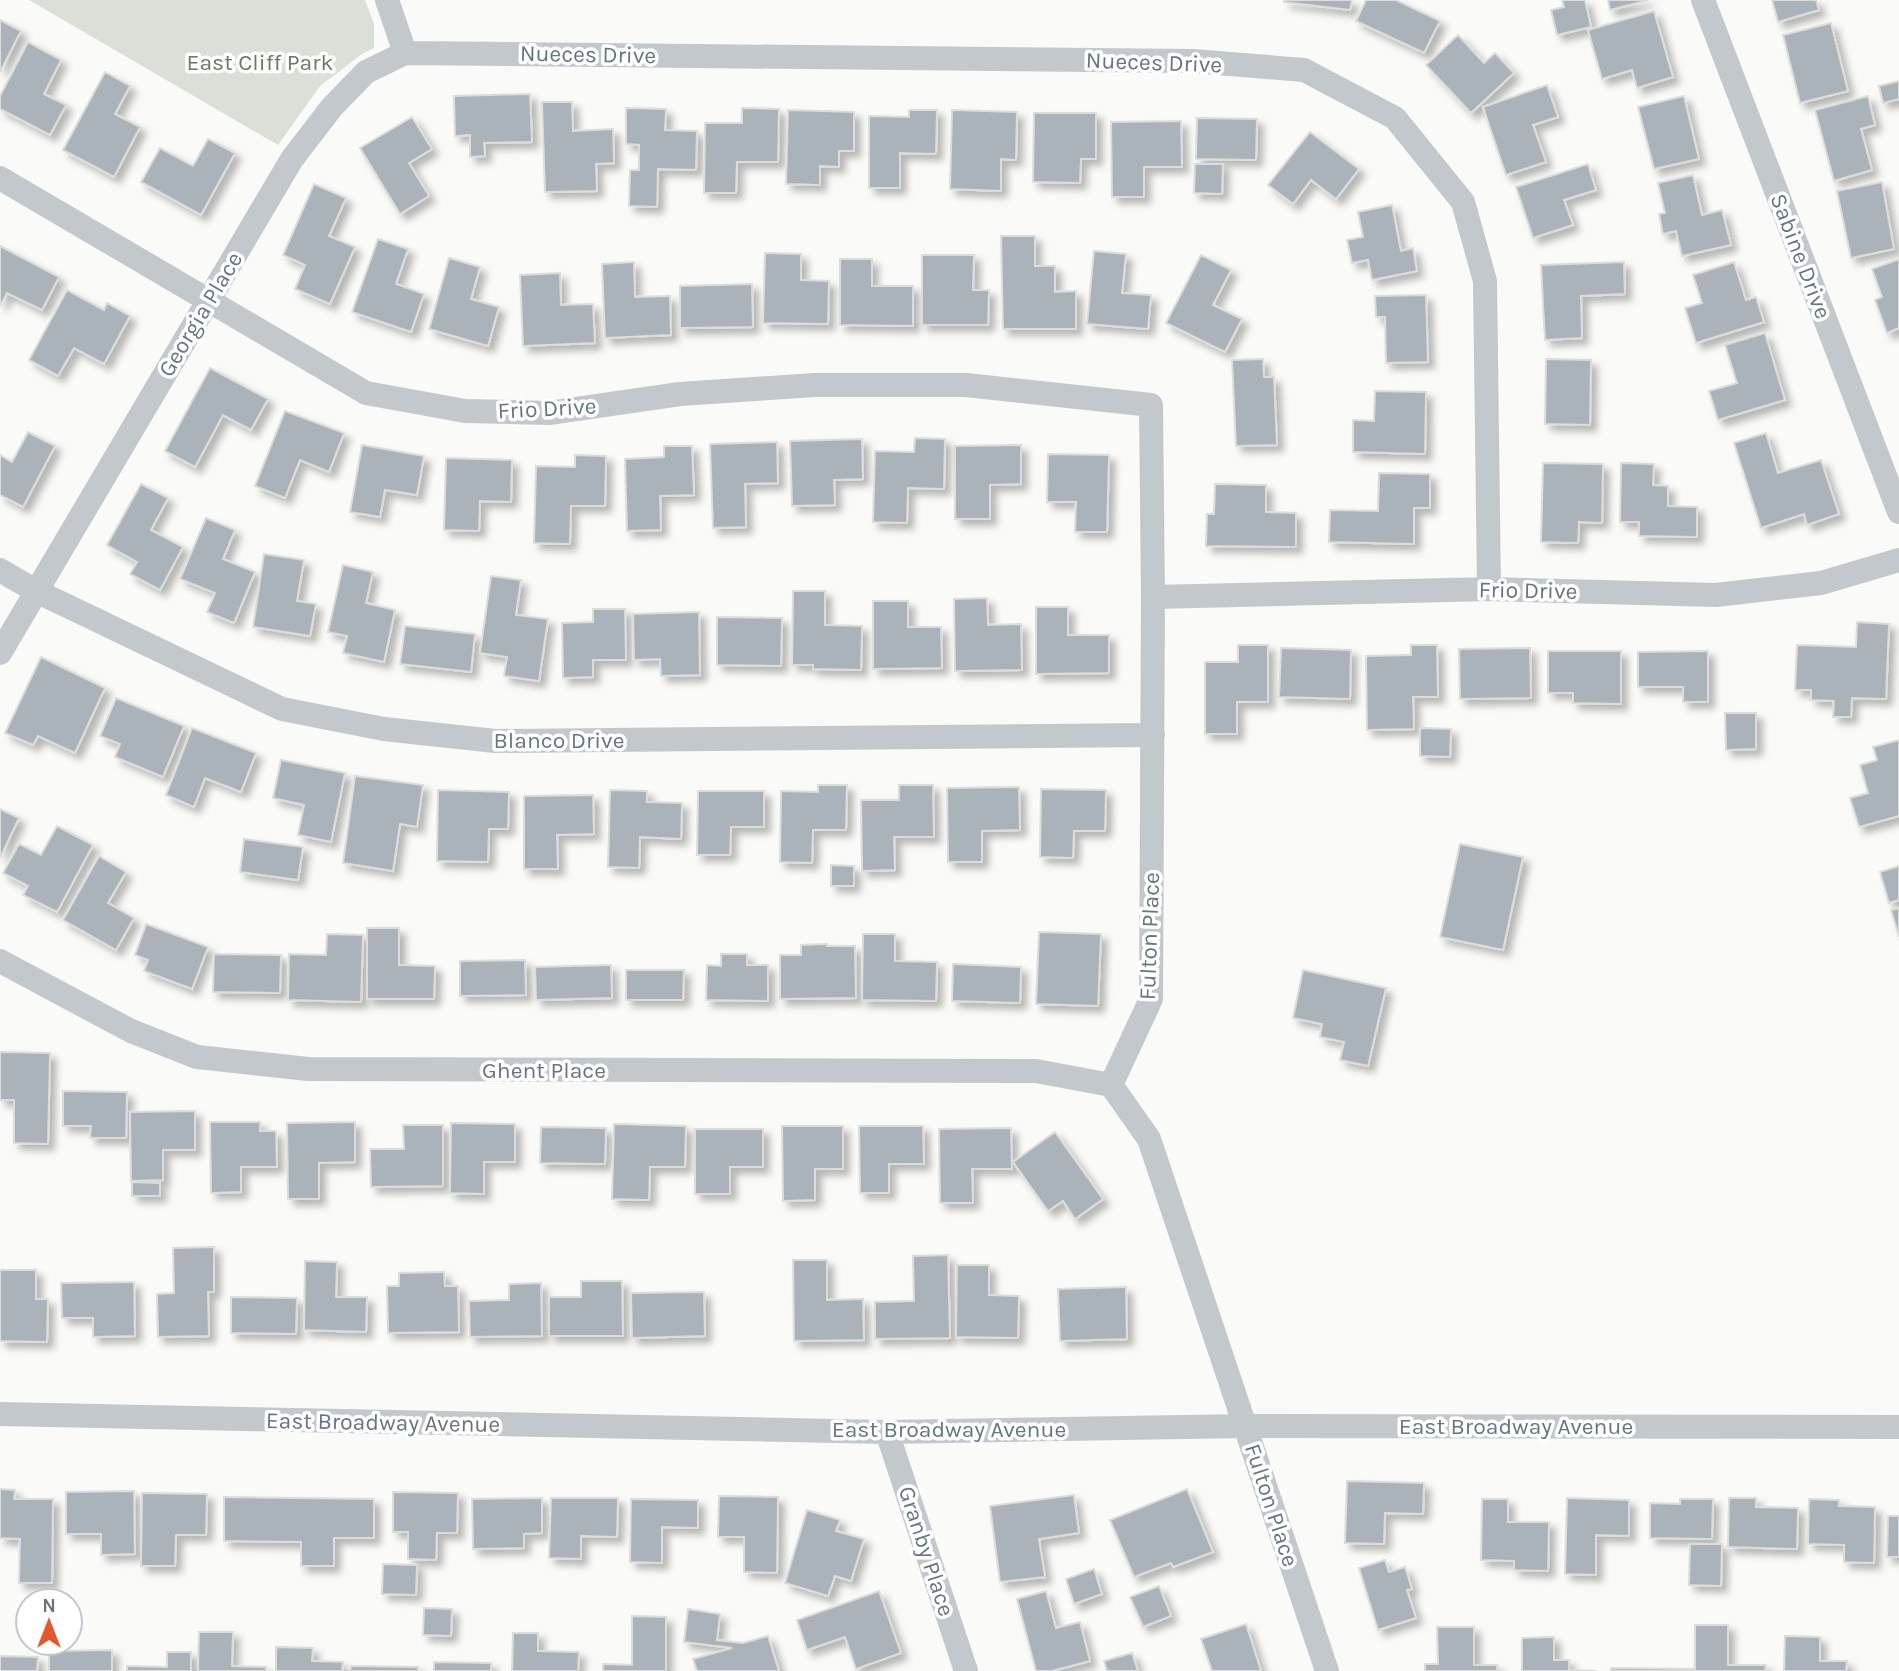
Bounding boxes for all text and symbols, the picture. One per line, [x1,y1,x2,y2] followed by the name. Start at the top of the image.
[520,40,656,69] street label: Nueces Drive
[1085,47,1223,78] street label: Nueces Drive
[186,49,334,76] park label: East Cliff Park
[1764,190,1837,323] street label: Sabine Drive
[153,247,248,381] street label: Georgia Place
[497,392,597,425] street label: Frio Drive
[1478,576,1578,605] street label: Frio Drive
[494,727,624,754] street label: Blanco Drive
[1134,872,1165,1000] street label: Fulton Place
[482,1057,606,1084] street label: Ghent Place
[266,1407,500,1438] street label: East Broadway Avenue
[1399,1413,1633,1440] street label: East Broadway Avenue
[832,1416,1066,1443] street label: East Broadway Avenue
[1239,1440,1304,1570] street label: Fulton Place
[893,1483,960,1620] street label: Granby Place
[14,1587,84,1657] north arrow
[42,1595,56,1617] text: N

